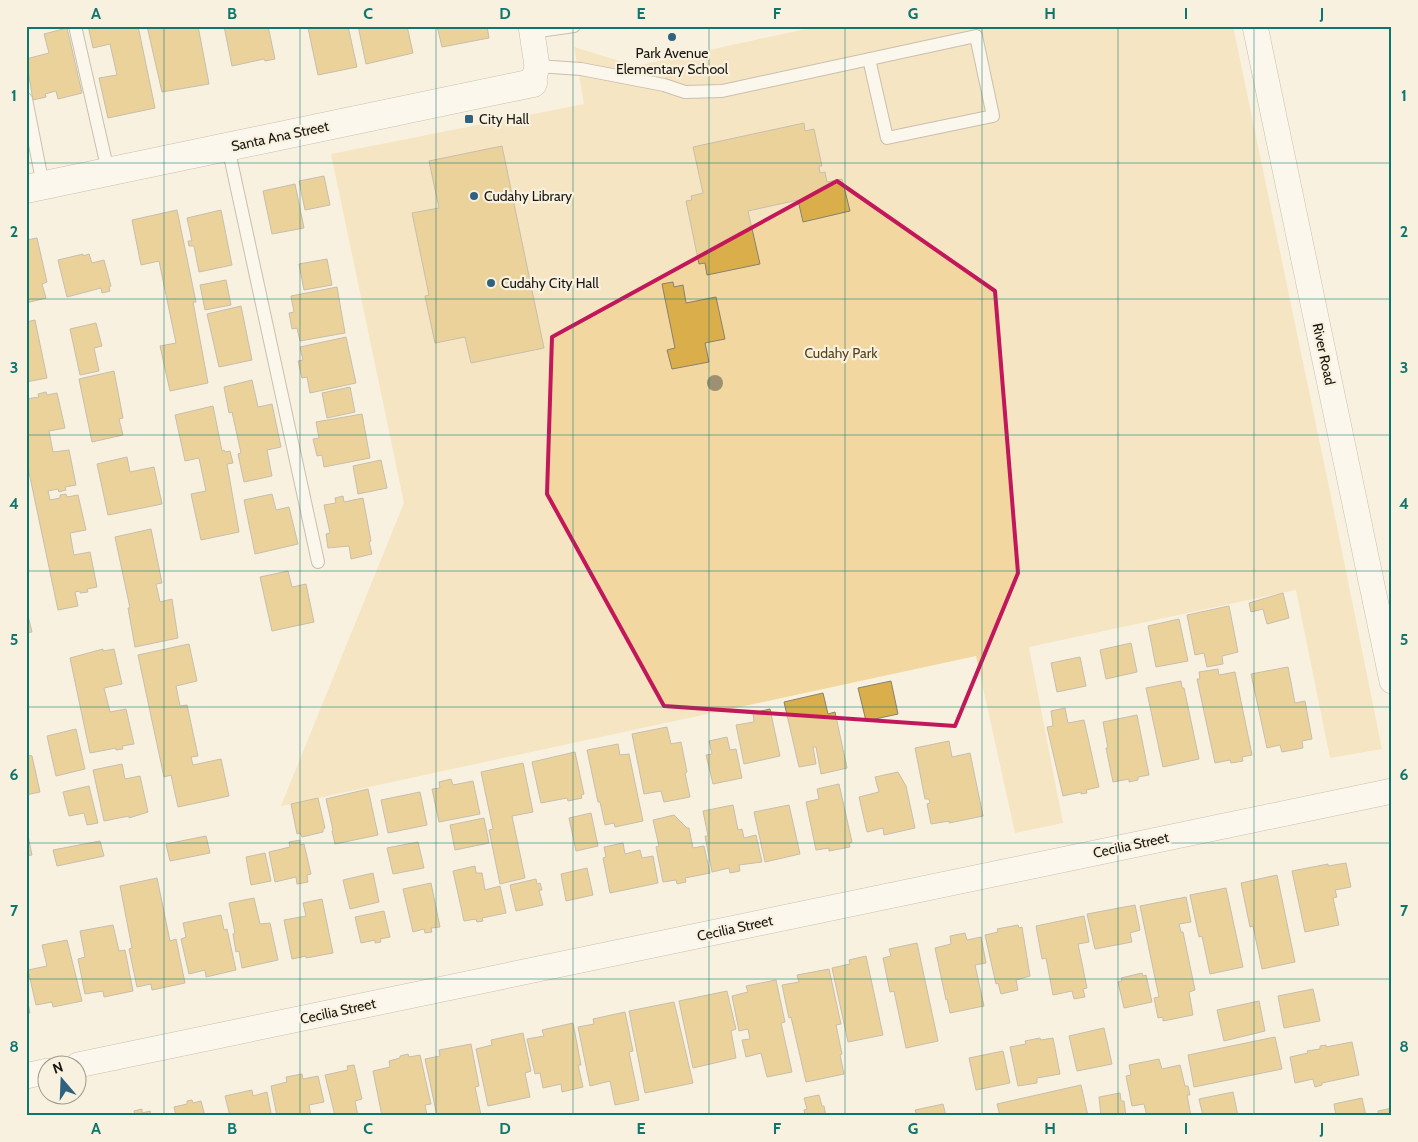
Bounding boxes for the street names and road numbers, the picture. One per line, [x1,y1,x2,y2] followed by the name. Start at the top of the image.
[229,117,331,155] street label: Santa Ana Street
[1309,321,1339,387] street label: River Road
[1091,828,1171,862] street label: Cecilia Street
[695,911,775,945] street label: Cecilia Street
[298,994,378,1028] street label: Cecilia Street

